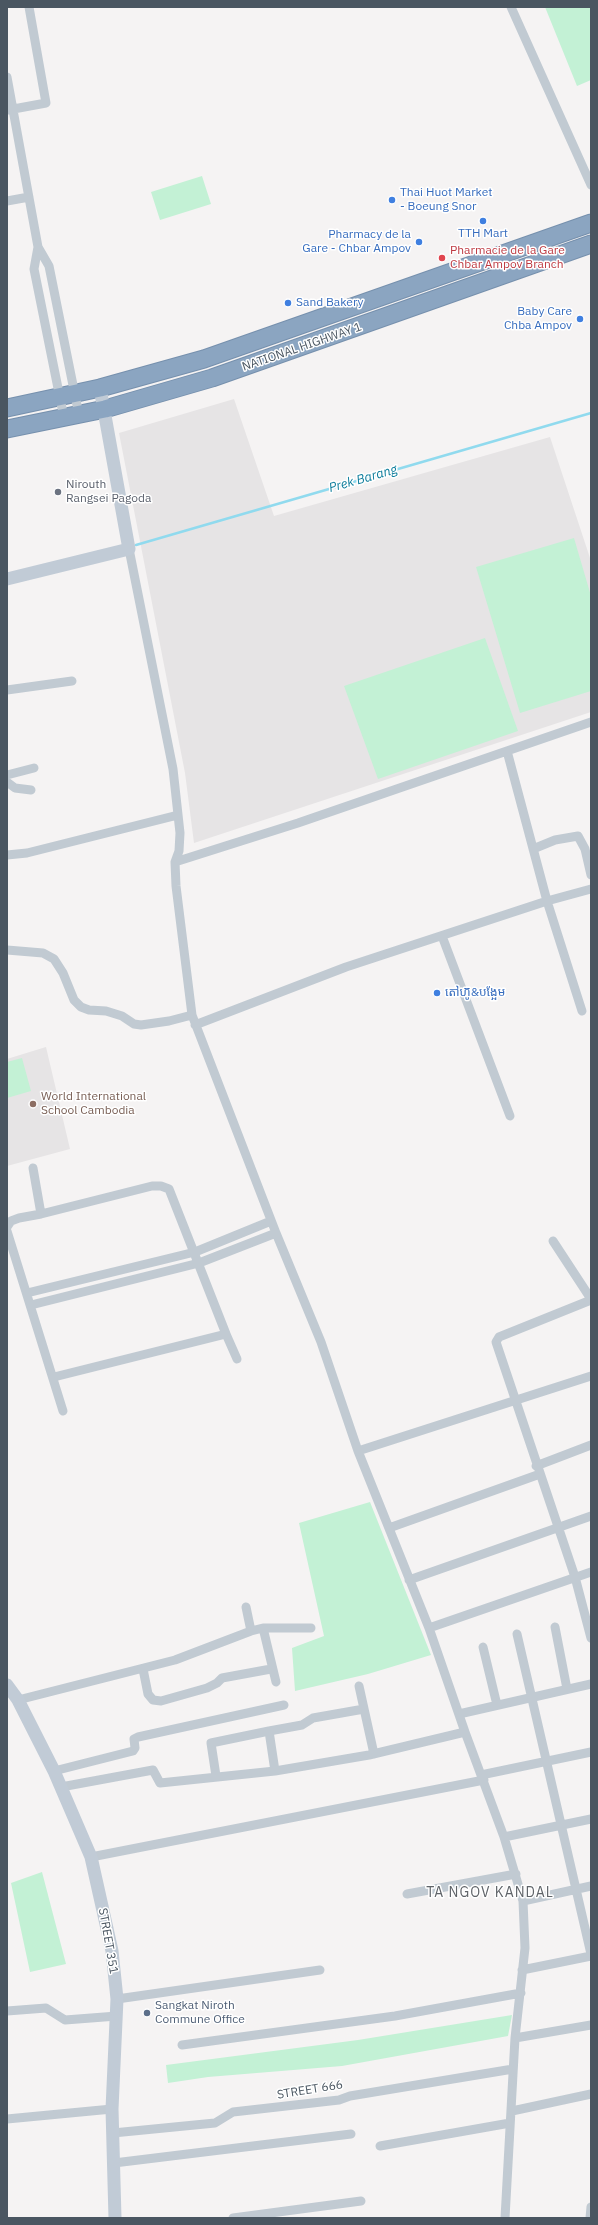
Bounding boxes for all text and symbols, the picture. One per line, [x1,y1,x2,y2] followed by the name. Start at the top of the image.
[400,186,492,214] place label: Thai Huot Market - Boeung Snor
[387,195,397,205] marker: Thai Huot Market - Boeung Snor
[478,216,488,226] marker: TTH Mart
[458,227,508,241] place label: TTH Mart
[302,228,411,256] place label: Pharmacy de la Gare - Chbar Ampov
[414,237,424,247] marker: Pharmacy de la Gare - Chbar Ampov
[450,244,565,272] place label: Pharmacie de la Gare Chbar Ampov Branch
[437,253,447,263] marker: Pharmacie de la Gare Chbar Ampov Branch
[296,296,363,310] place label: Sand Bakery
[283,298,293,308] marker: Sand Bakery
[504,305,572,333] place label: Baby Care Chba Ampov
[575,314,585,324] marker: Baby Care Chba Ampov
[240,320,364,374] street label: NATIONAL HIGHWAY 1
[327,462,399,496] water label: Prek Barang
[66,478,151,506] place label: Nirouth Rangsei Pagoda
[53,487,63,497] marker: Nirouth Rangsei Pagoda
[445,986,505,1000] place label: តៅហ៊ូ&បង្អែម
[432,988,442,998] marker: តៅហ៊ូ&បង្អែម
[41,1090,146,1118] place label: World International School Cambodia
[28,1099,38,1109] marker: World International School Cambodia
[426,1885,554,1901] district label: TA NGOV KANDAL
[95,1907,121,1975] street label: STREET 351
[155,1999,245,2027] place label: Sangkat Niroth Commune Office
[142,2008,152,2018] marker: Sangkat Niroth Commune Office
[276,2078,344,2102] street label: STREET 666

